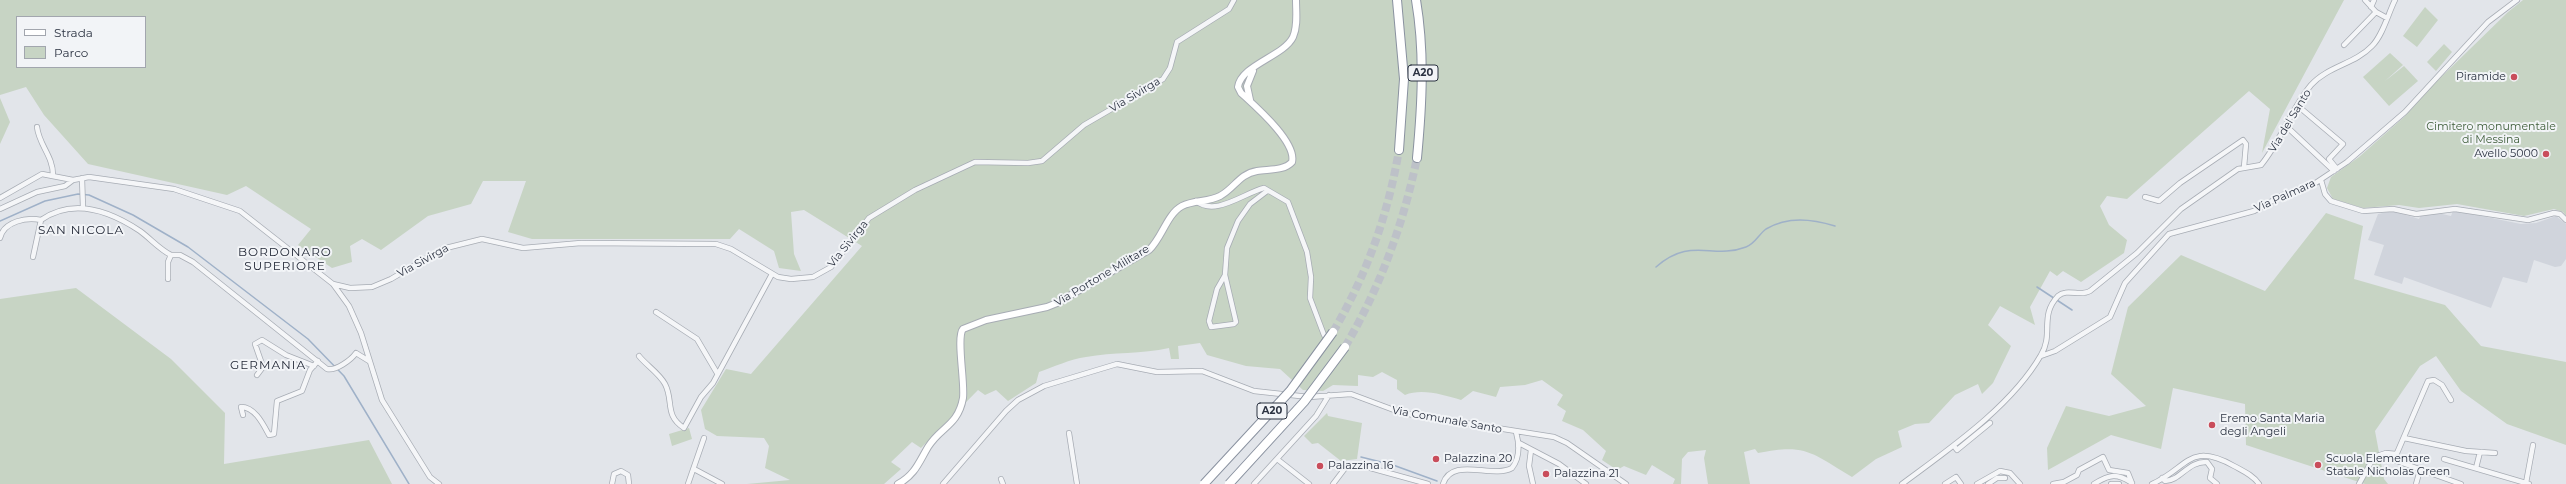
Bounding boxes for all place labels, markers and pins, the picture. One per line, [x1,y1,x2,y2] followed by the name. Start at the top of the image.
[2456,70,2506,84] place label: Piramide
[2509,72,2519,82] marker: Piramide
[2474,147,2538,161] place label: Avello 5000
[2541,149,2551,159] marker: Avello 5000
[2220,412,2325,438] place label: Eremo Santa Maria degli Angeli
[2207,420,2217,430] marker: Eremo Santa Maria degli Angeli
[1444,452,1512,466] place label: Palazzina 20
[2326,452,2450,478] place label: Scuola Elementare Statale Nicholas Green
[1431,454,1441,464] marker: Palazzina 20
[1328,459,1393,473] place label: Palazzina 16
[2313,460,2323,470] marker: Scuola Elementare Statale Nicholas Green
[1315,461,1325,471] marker: Palazzina 16
[1554,467,1619,481] place label: Palazzina 21
[1541,469,1551,479] marker: Palazzina 21

